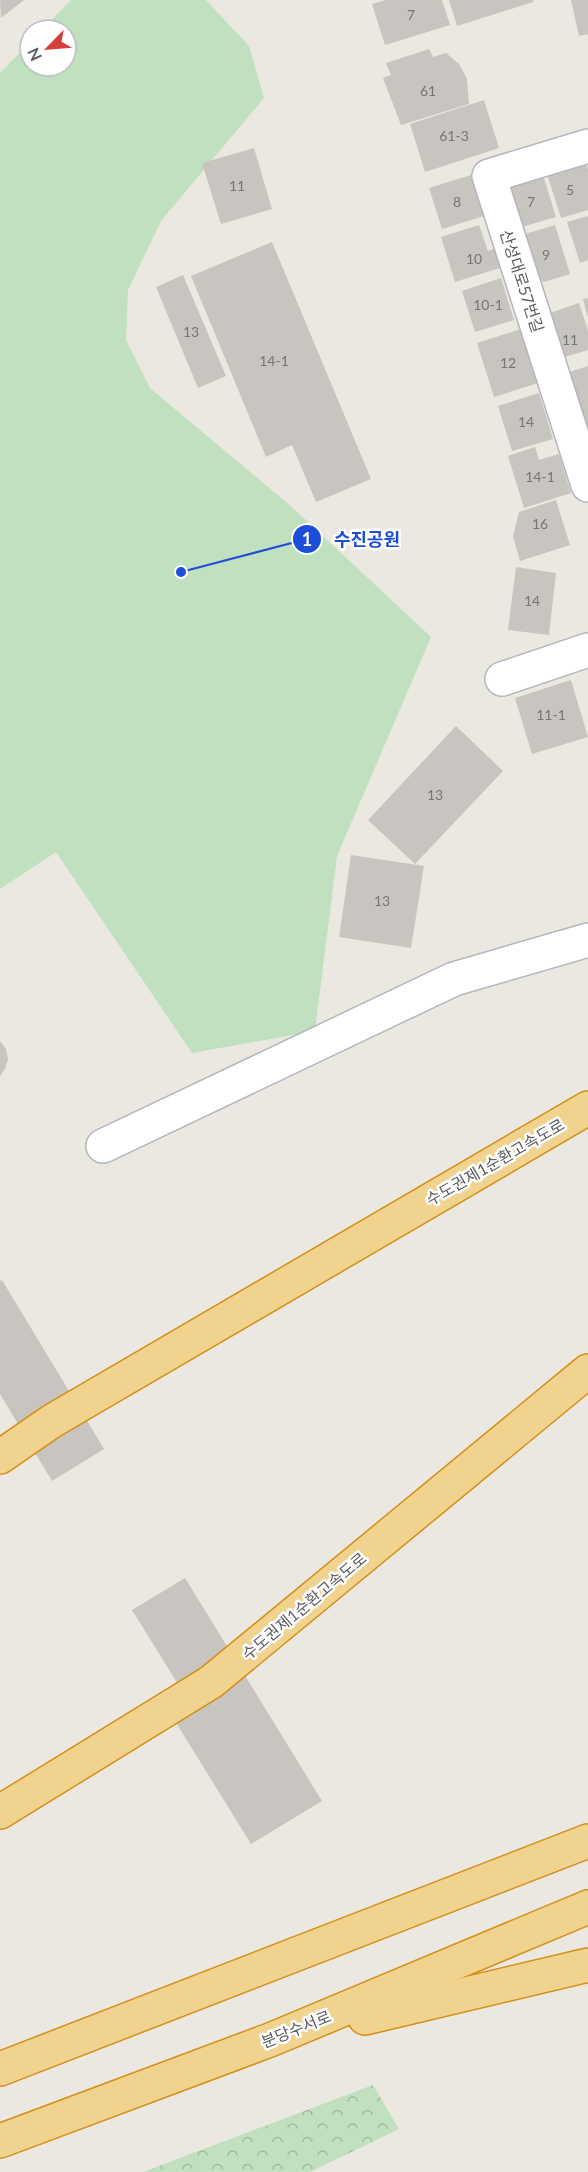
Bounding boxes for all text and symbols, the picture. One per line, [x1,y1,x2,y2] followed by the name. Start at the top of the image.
[407,6,415,23] house number: 7
[18,18,78,78] north arrow
[23,45,45,64] text: N
[420,82,436,99] house number: 61
[439,127,469,144] house number: 61-3
[229,177,245,194] house number: 11
[566,181,574,198] house number: 5
[453,193,461,210] house number: 8
[527,193,535,210] house number: 7
[497,227,548,335] street label: 산성대로57번길
[542,246,550,263] house number: 9
[466,250,482,267] house number: 10
[473,296,503,313] house number: 10-1
[183,323,199,340] house number: 13
[562,331,578,348] house number: 11
[259,352,289,369] house number: 14-1
[500,354,516,371] house number: 12
[518,413,534,430] house number: 14
[525,468,555,485] house number: 14-1
[532,515,548,532] house number: 16
[292,521,412,557] callout: 수진공원
[302,528,312,550] text: 1
[334,528,400,550] text: 수진공원
[524,592,540,609] house number: 14
[536,706,566,723] house number: 11-1
[427,786,443,803] house number: 13
[374,892,390,909] house number: 13
[422,1114,567,1209] street label: 수도권제1순환고속도로
[238,1548,370,1663] street label: 수도권제1순환고속도로
[258,2006,334,2051] street label: 분당수서로

